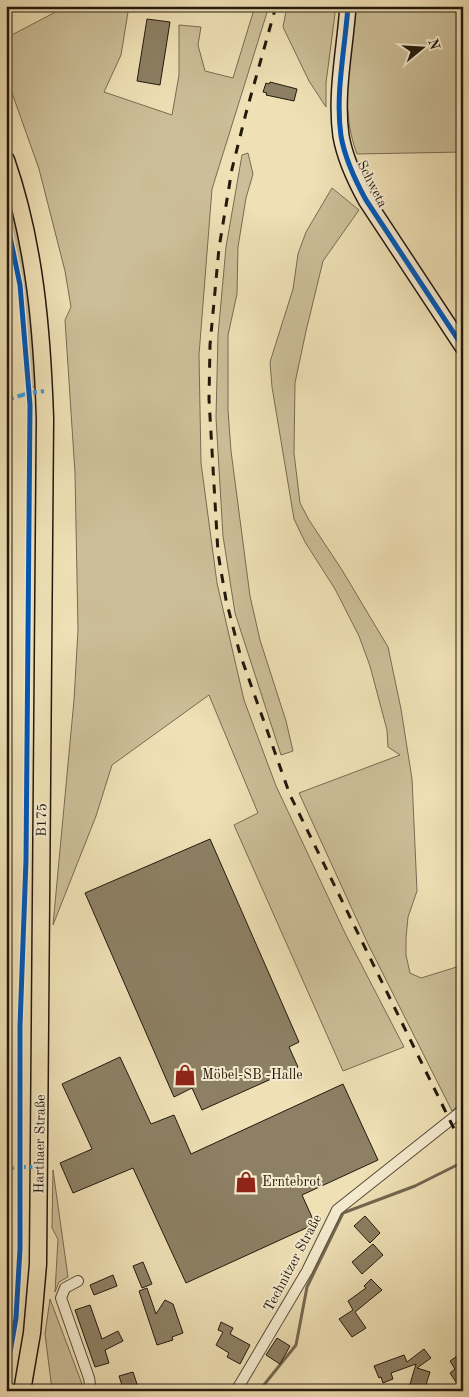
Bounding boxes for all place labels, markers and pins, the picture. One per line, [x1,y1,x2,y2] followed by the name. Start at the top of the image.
[172,1062,198,1088] shop icon: Möbel-SB -Halle
[202,1068,303,1082] place label: Möbel-SB -Halle
[233,1169,259,1195] shop icon: Erntebrot
[262,1175,321,1189] place label: Erntebrot

